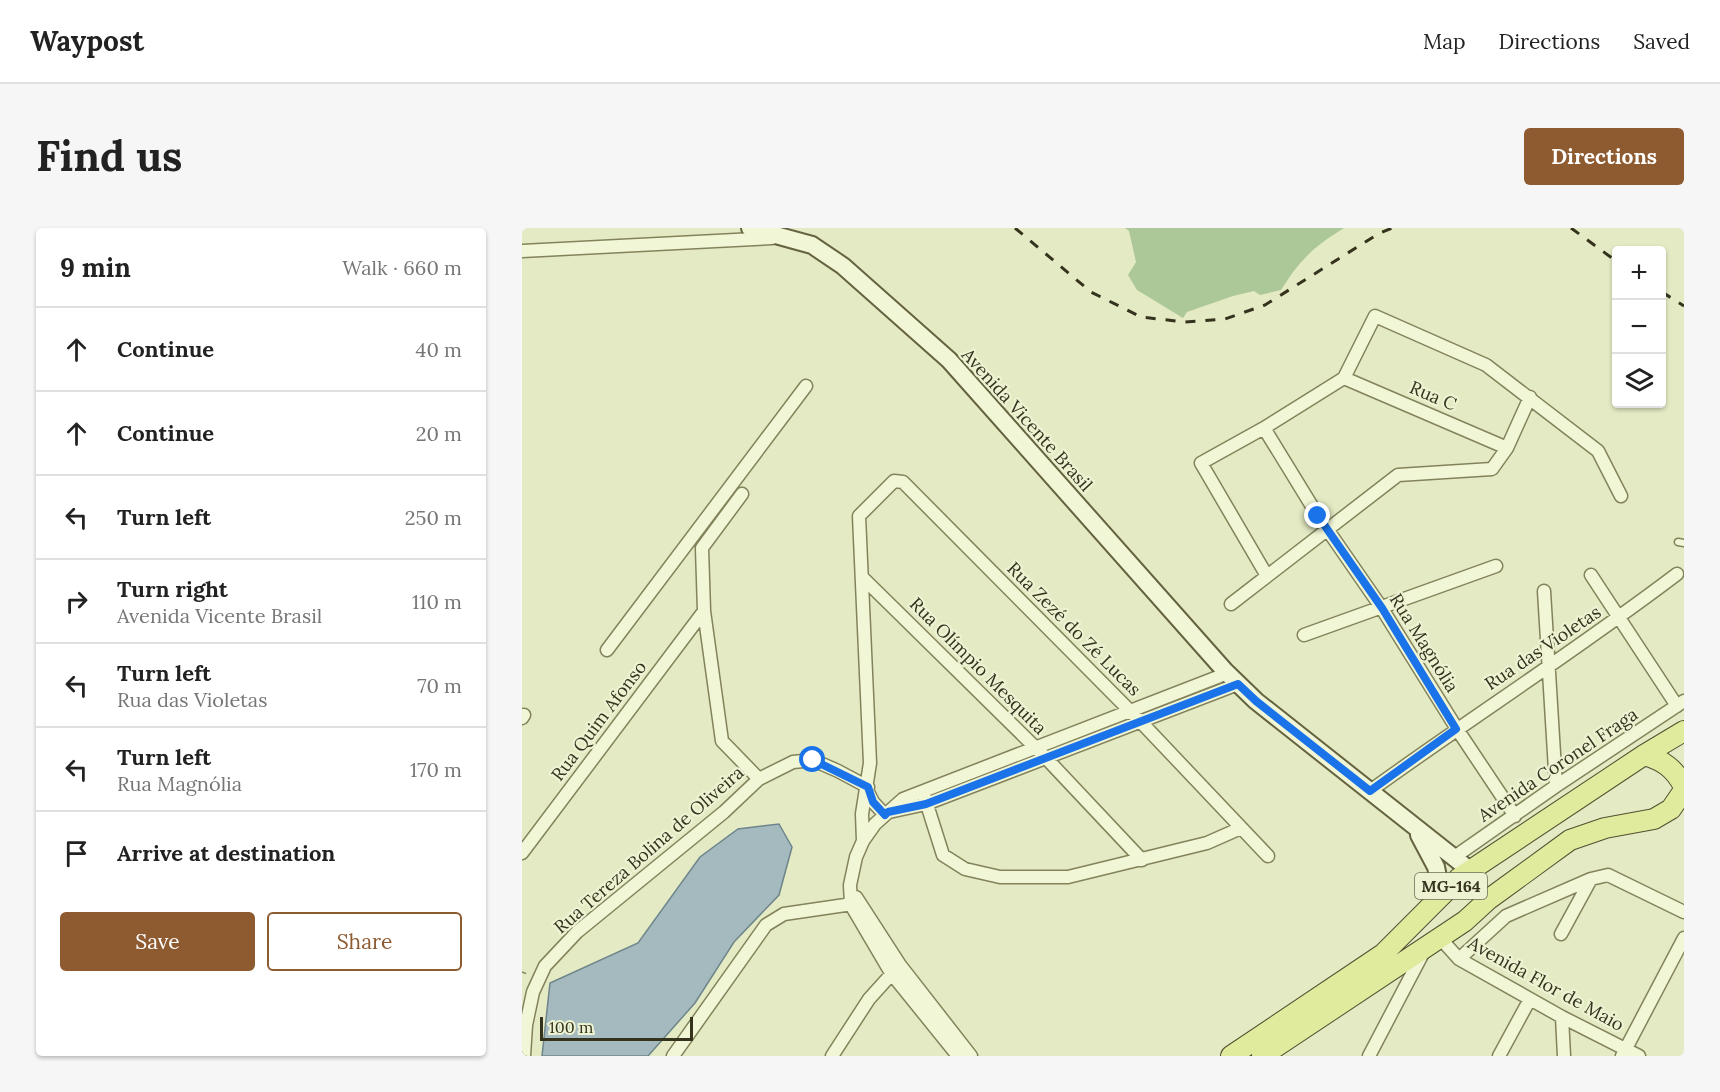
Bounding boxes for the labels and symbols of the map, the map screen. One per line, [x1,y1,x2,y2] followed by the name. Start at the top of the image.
[956,343,1098,496] street label: Avenida Vicente Brasil
[1406,375,1460,416] street label: Rua C
[1304,502,1330,528] route end
[1003,557,1146,700] street label: Rua Zezé do Zé Lucas
[1385,589,1464,697] street label: Rua Magnólia
[905,592,1052,739] street label: Rua Olímpio Mesquita
[1480,600,1605,695] street label: Rua das Violetas
[546,656,651,785] street label: Rua Quim Afonso
[1473,703,1642,827] street label: Avenida Coronel Fraga
[799,746,825,772] route start
[549,761,748,938] street label: Rua Tereza Bolina de Oliveira
[1415,873,1487,899] road number: MG-164
[1463,931,1628,1036] street label: Avenida Flor de Maio
[540,1014,693,1042] scale bar

